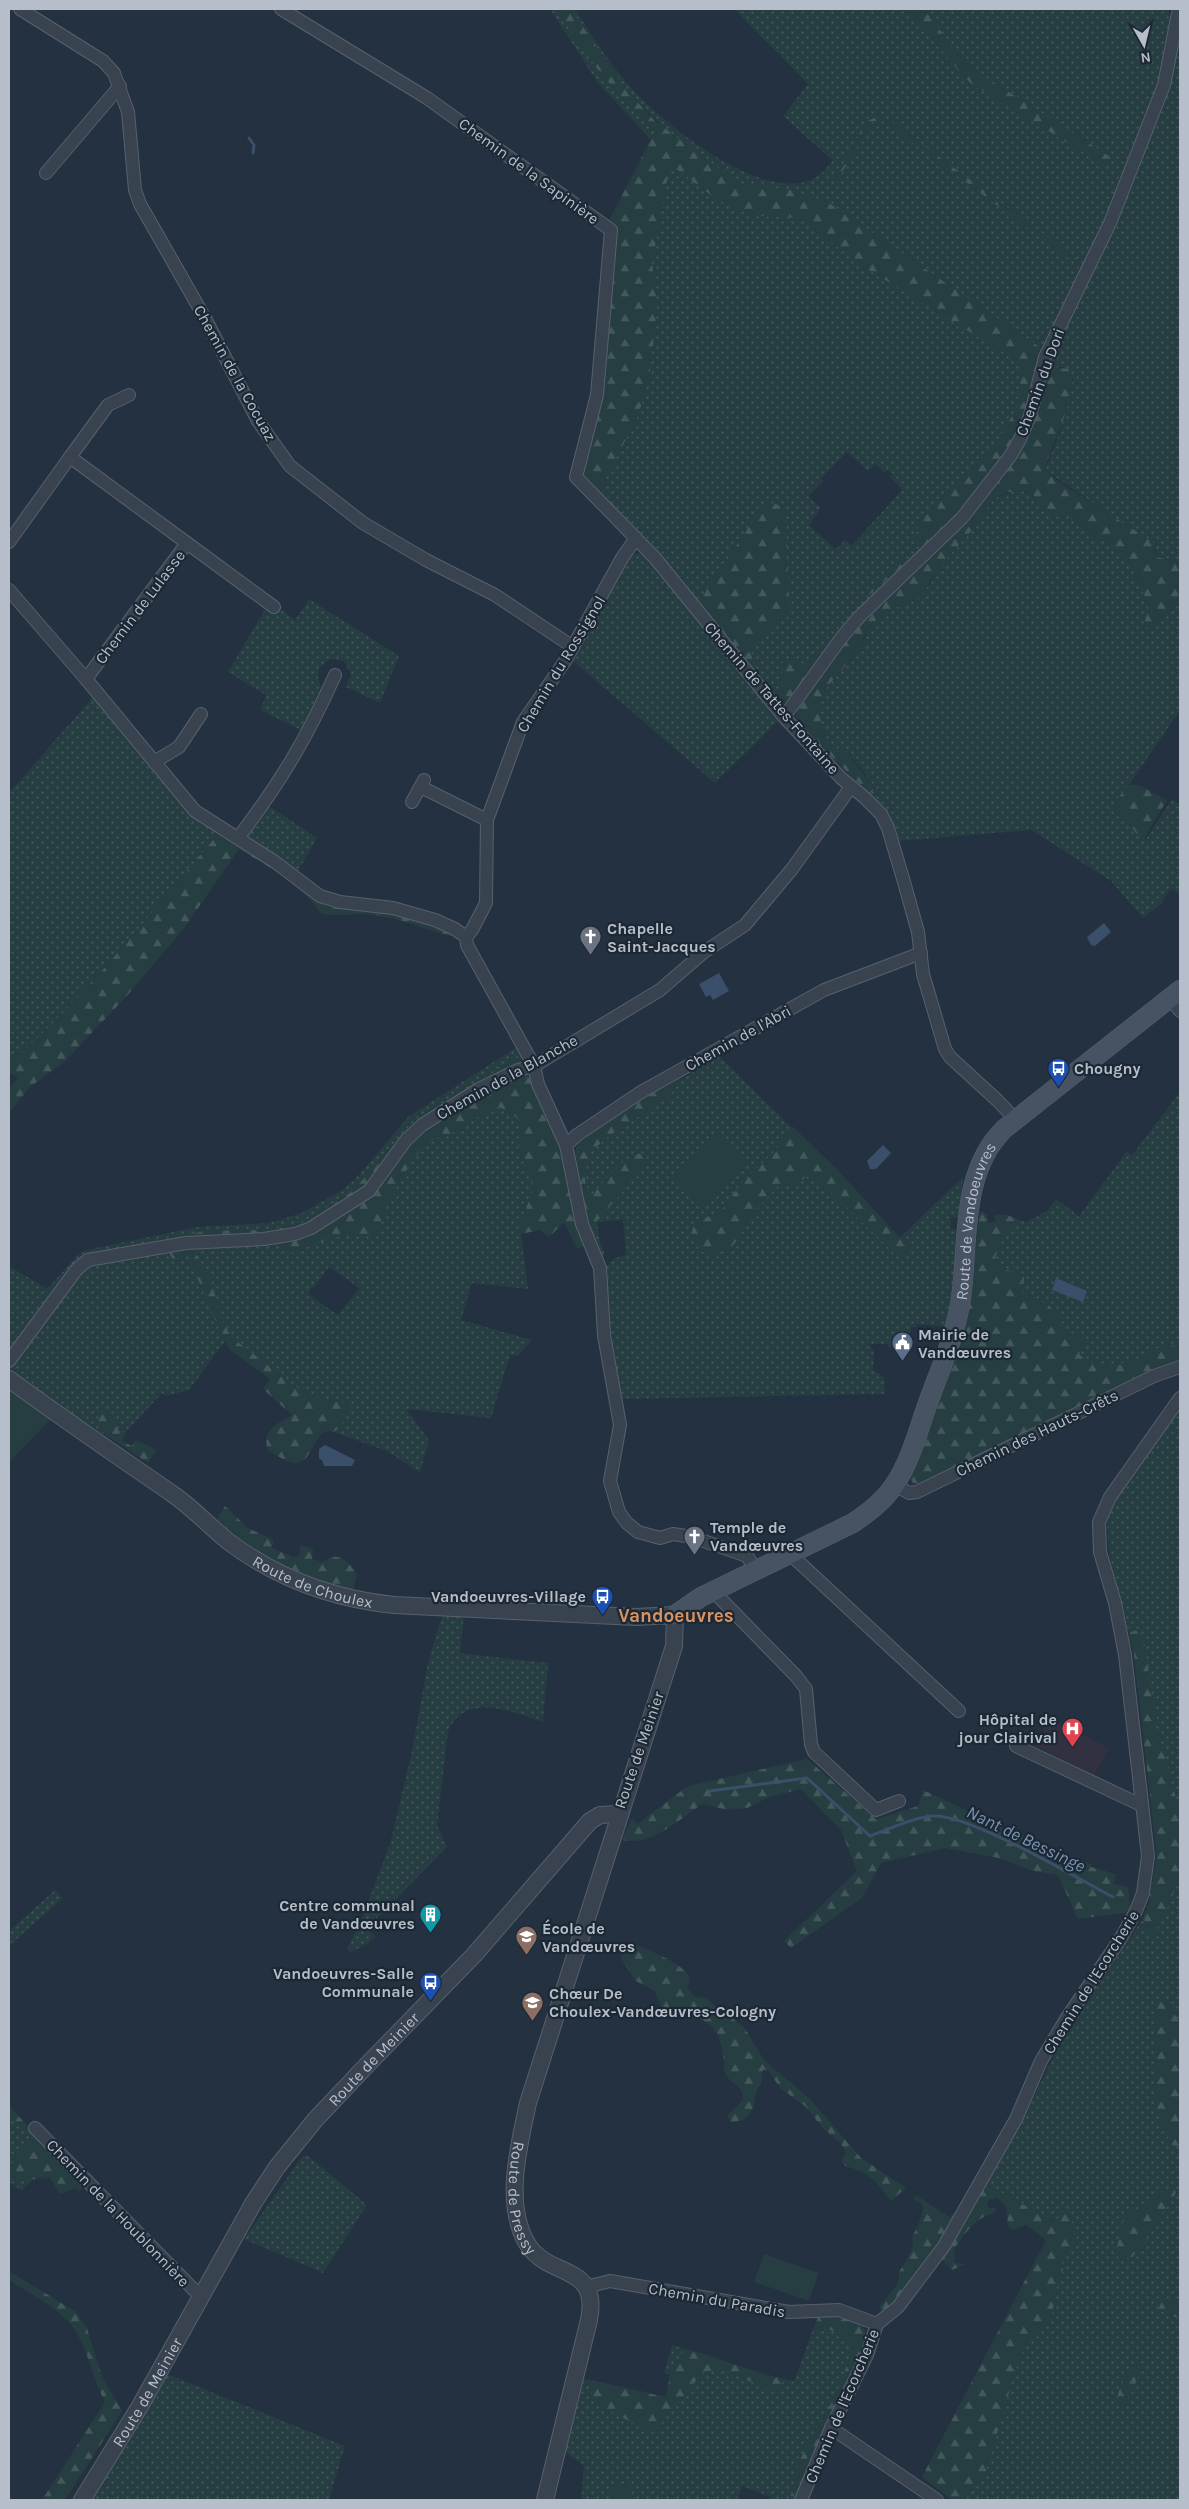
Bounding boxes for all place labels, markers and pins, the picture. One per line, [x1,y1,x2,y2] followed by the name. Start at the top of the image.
[607,919,716,956] place label: Chapelle Saint-Jacques
[579,925,603,956] church icon: Chapelle Saint-Jacques
[1046,1056,1070,1087] bus stop icon: Chougny
[1074,1059,1141,1078] place label: Chougny
[918,1325,1011,1362] place label: Mairie de Vandœuvres
[890,1331,914,1362] public building icon: Mairie de Vandœuvres
[710,1518,803,1555] place label: Temple de Vandœuvres
[682,1524,706,1555] church icon: Temple de Vandœuvres
[590,1584,614,1615] bus stop icon: Vandoeuvres-Village
[431,1587,586,1606] place label: Vandoeuvres-Village
[957,1710,1057,1747] place label: Hôpital de jour Clairival
[1061,1716,1085,1747] hospital icon: Hôpital de jour Clairival
[279,1896,415,1933] place label: Centre communal de Vandœuvres
[419,1902,443,1933] building icon: Centre communal de Vandœuvres
[542,1919,635,1956] place label: École de Vandœuvres
[514,1925,538,1956] school or university icon: École de Vandœuvres
[273,1964,414,2001] place label: Vandoeuvres-Salle Communale
[418,1970,442,2001] bus stop icon: Vandoeuvres-Salle Communale
[549,1984,776,2021] place label: Chœur De Choulex-Vandœuvres-Cologny
[521,1990,545,2021] school or university icon: Chœur De Choulex-Vandœuvres-Cologny

